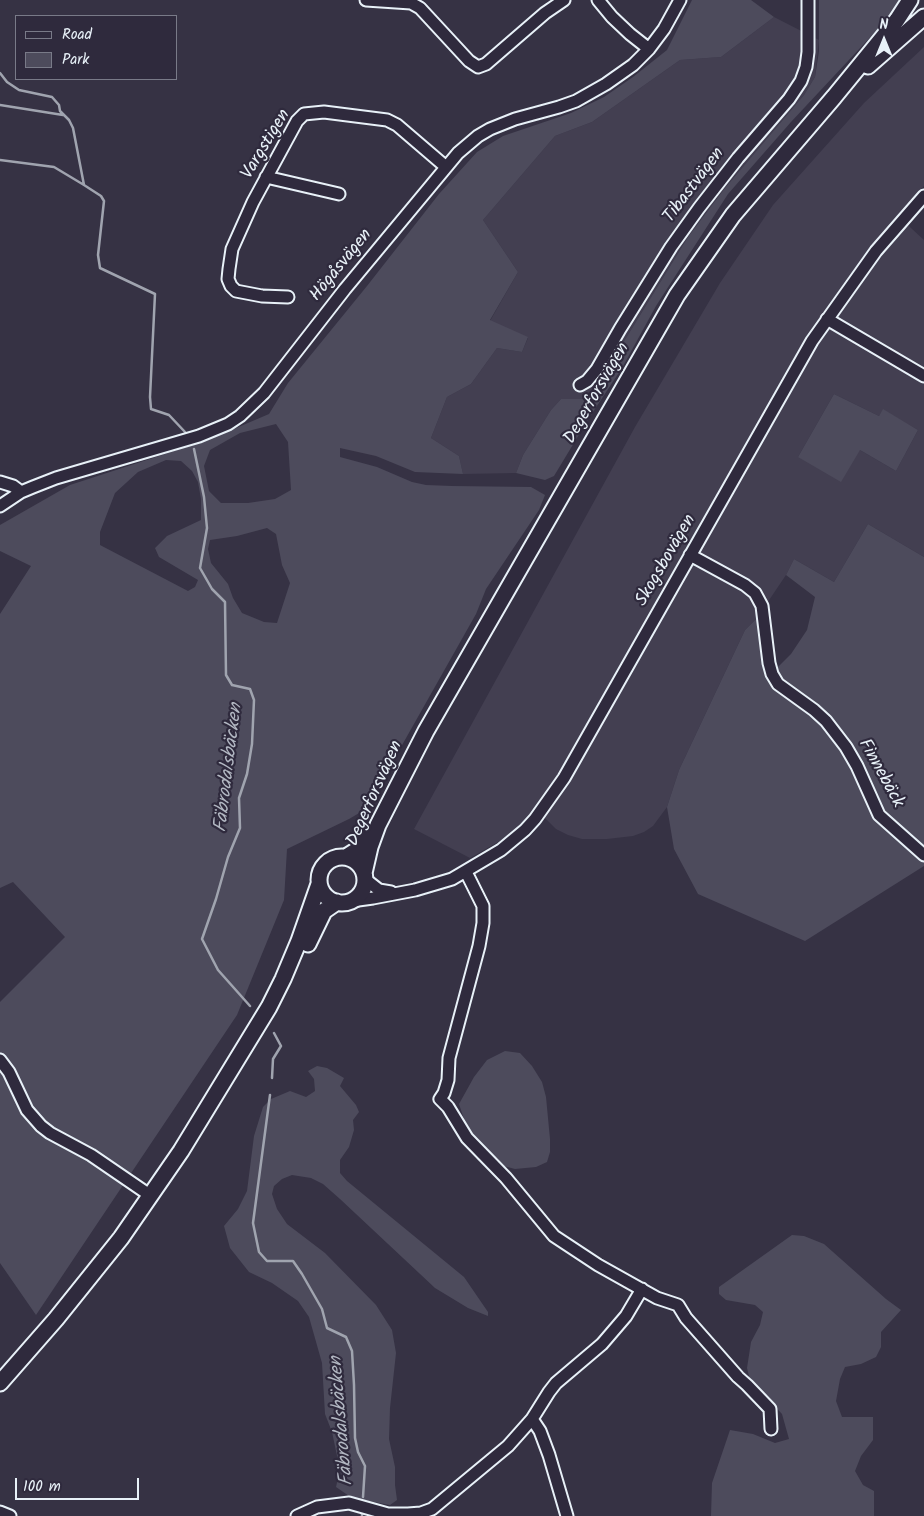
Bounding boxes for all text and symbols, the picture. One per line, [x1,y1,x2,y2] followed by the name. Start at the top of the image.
[880,14,888,36] text: N
[15,15,178,80] legend
[859,15,909,65] north arrow
[62,23,92,47] text: Road
[62,48,89,72] text: Park
[238,106,296,184] street label: Vargstigen
[660,144,730,228] street label: Tibastvägen
[306,225,378,307] street label: Högåsvägen
[560,340,636,448] street label: Degerforsvägen
[632,511,702,611] street label: Skogsbovägen
[211,702,249,834] water label: Fäbrodalsbäcken
[852,736,908,812] street label: Finnebäck
[343,738,409,850] street label: Degerforsvägen
[326,1355,360,1487] water label: Fäbrodalsbäcken
[18,1468,141,1500] scale bar
[23,1475,61,1499] text: 100 m

